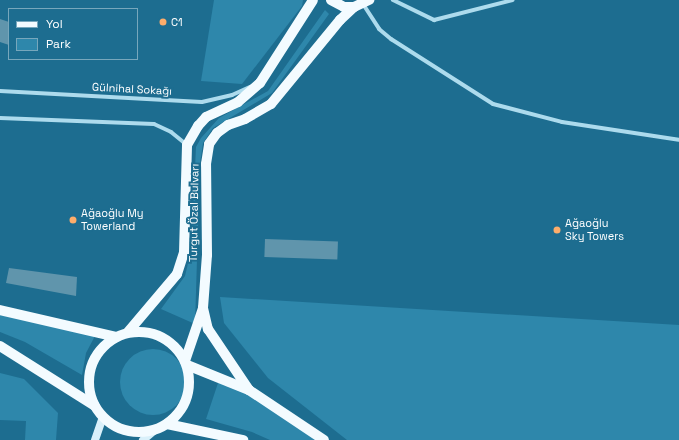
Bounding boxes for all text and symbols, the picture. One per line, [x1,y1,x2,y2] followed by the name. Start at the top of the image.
[8,8,138,60] legend
[171,15,183,29] place label: C1
[46,16,63,32] text: Yol
[158,17,168,27] marker: C1
[46,36,71,52] text: Park
[92,80,172,98] street label: Gülnihal Sokağı
[187,164,201,262] street label: Turgut Özal Bulvarı
[81,207,144,233] place label: Ağaoğlu My Towerland
[68,215,78,225] marker: Ağaoğlu My Towerland
[565,217,624,243] place label: Ağaoğlu Sky Towers
[552,225,562,235] marker: Ağaoğlu Sky Towers

